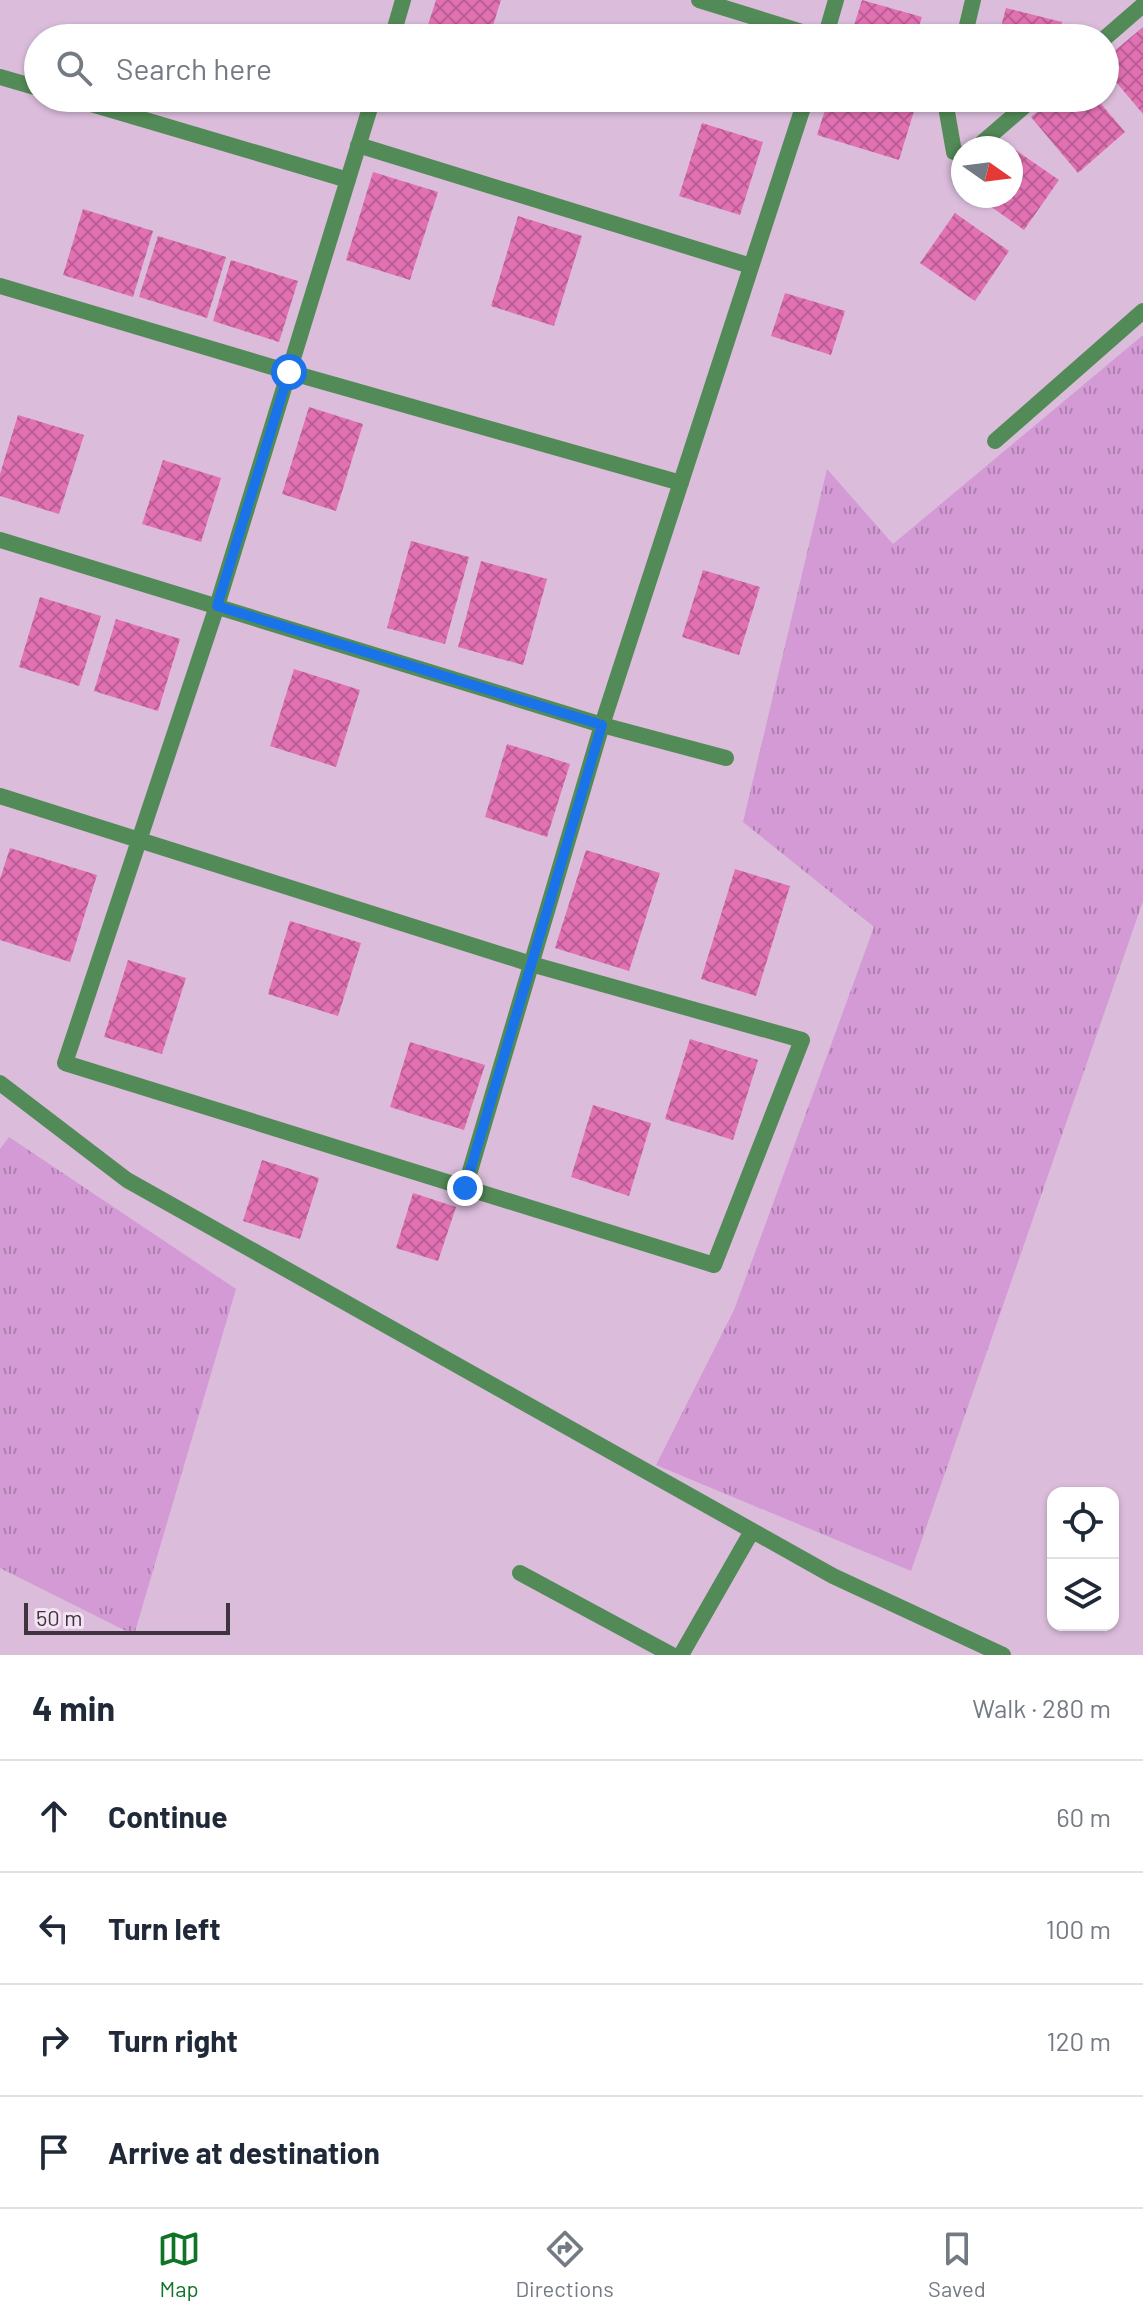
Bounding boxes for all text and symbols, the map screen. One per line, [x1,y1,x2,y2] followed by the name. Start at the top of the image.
[24,24,1119,112] search box
[52,46,96,90] icon: search
[116,50,272,86] text: Search here
[951,136,1023,208] north arrow
[271,354,307,390] route start
[447,1170,483,1206] route end
[1047,1487,1119,1631] map controls
[1047,1487,1119,1559] button: locate
[1047,1559,1119,1631] button: layers
[24,1599,230,1635] scale bar
[36,1604,82,1630] text: 50 m
[32,1687,115,1728] text: 4 min
[972,1692,1111,1723] text: Walk · 280 m
[32,1794,76,1838] icon: ahead
[108,1798,228,1834] text: Continue
[1056,1801,1111,1832] text: 60 m
[32,1906,76,1950] icon: left
[108,1910,221,1946] text: Turn left
[1046,1913,1111,1944] text: 100 m
[32,2018,76,2062] icon: right
[108,2022,238,2058] text: Turn right
[1047,2025,1111,2056] text: 120 m
[32,2130,76,2174] icon: arrive
[108,2134,380,2170] text: Arrive at destination
[157,2227,201,2301] tab: Map
[515,2227,614,2301] tab: Directions
[928,2227,986,2301] tab: Saved

